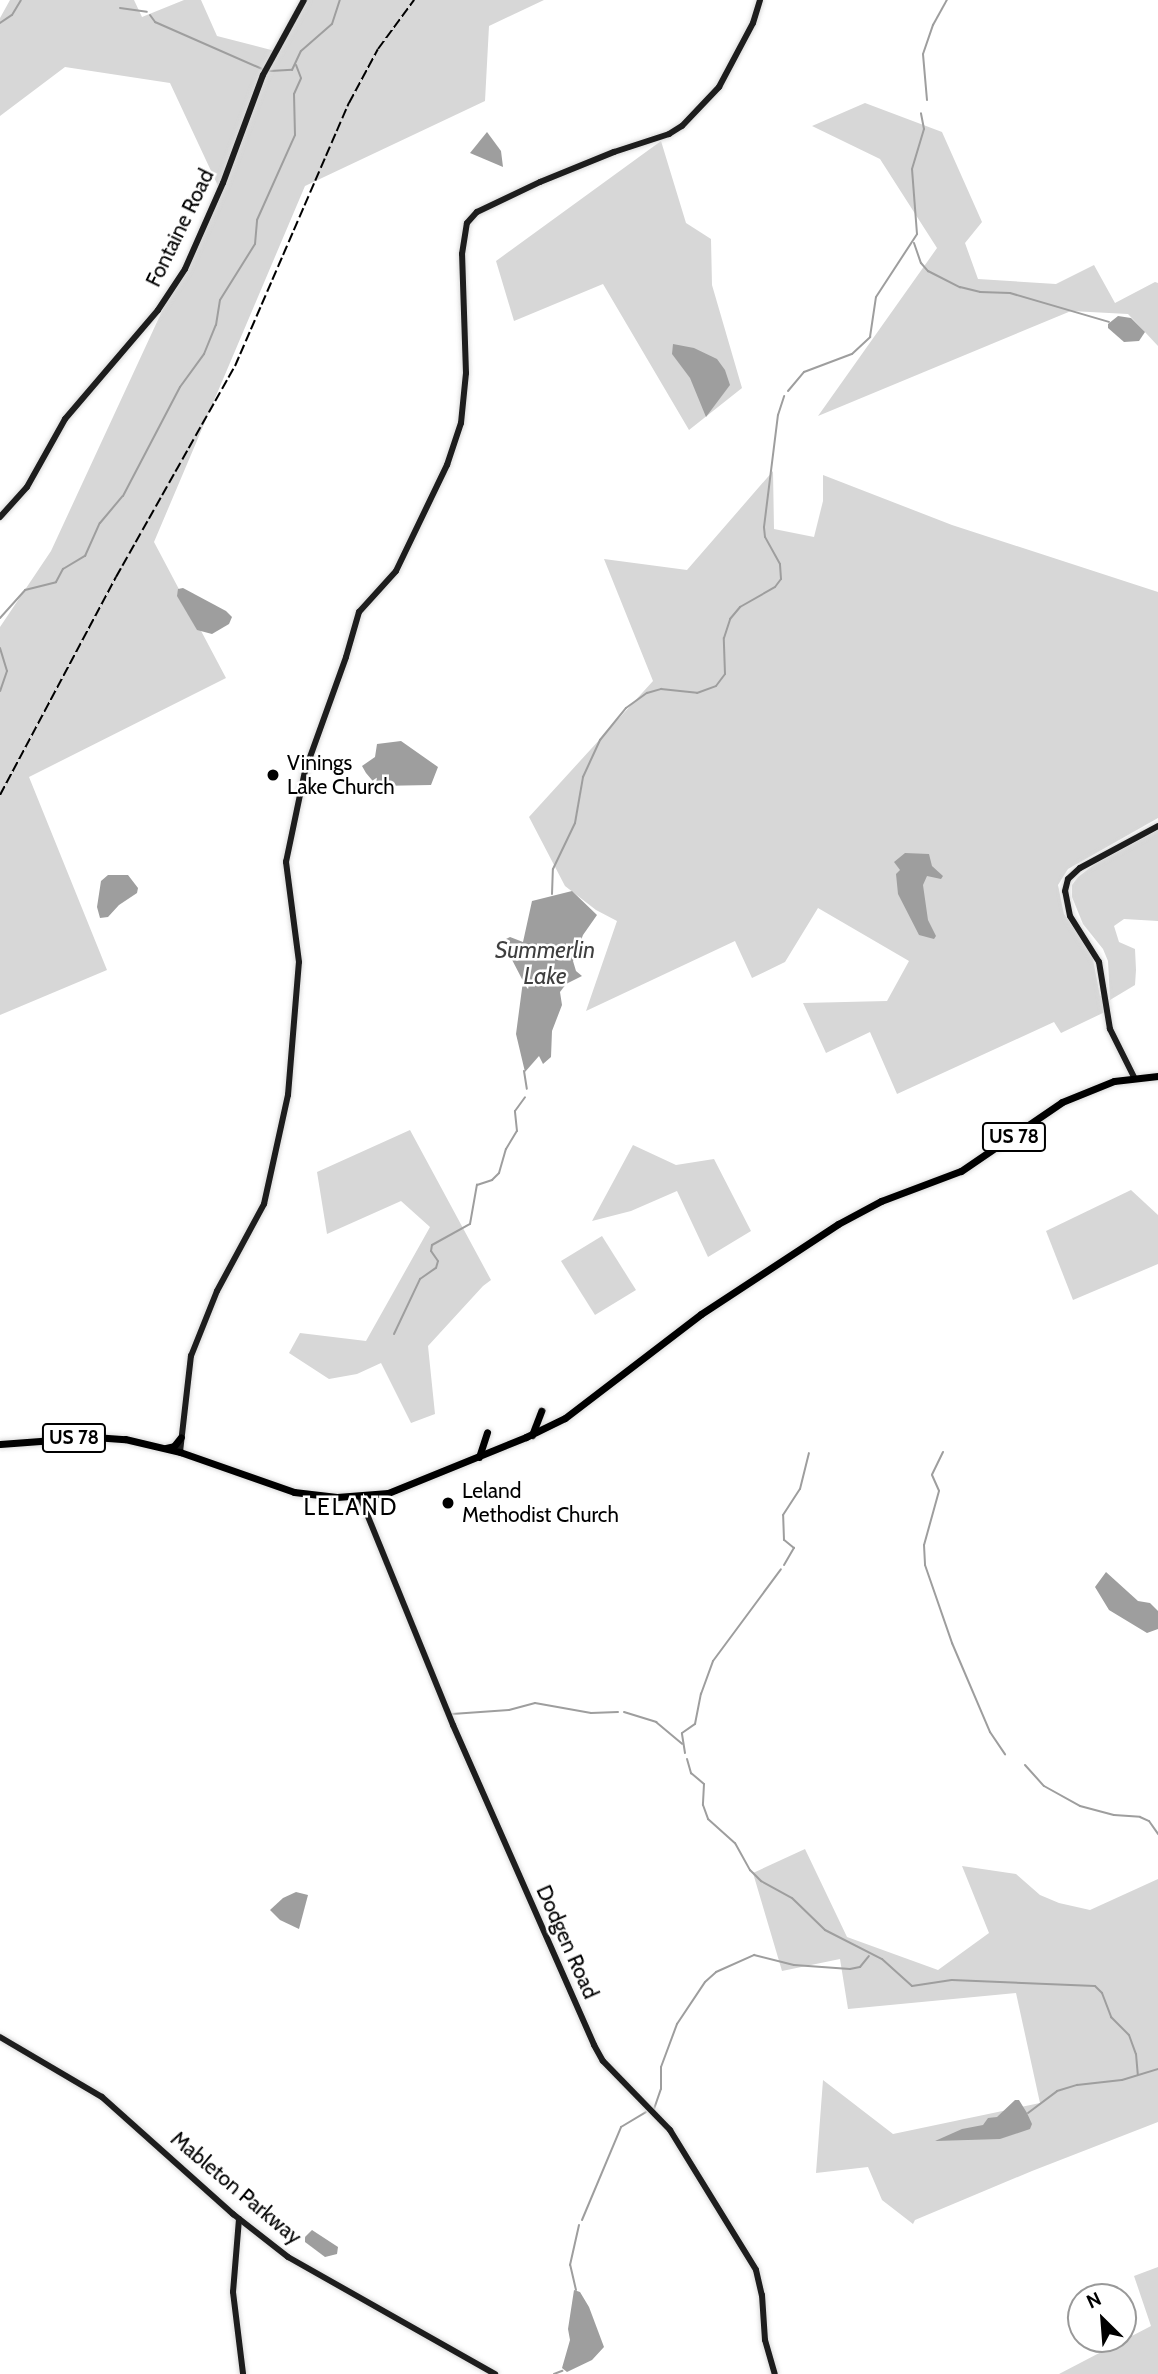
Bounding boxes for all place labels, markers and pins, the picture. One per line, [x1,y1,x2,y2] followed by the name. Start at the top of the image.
[287,750,395,800] place label: Vinings Lake Church
[265,767,281,783] marker: Vinings Lake Church
[462,1478,619,1528] place label: Leland Methodist Church
[440,1495,456,1511] marker: Leland Methodist Church

